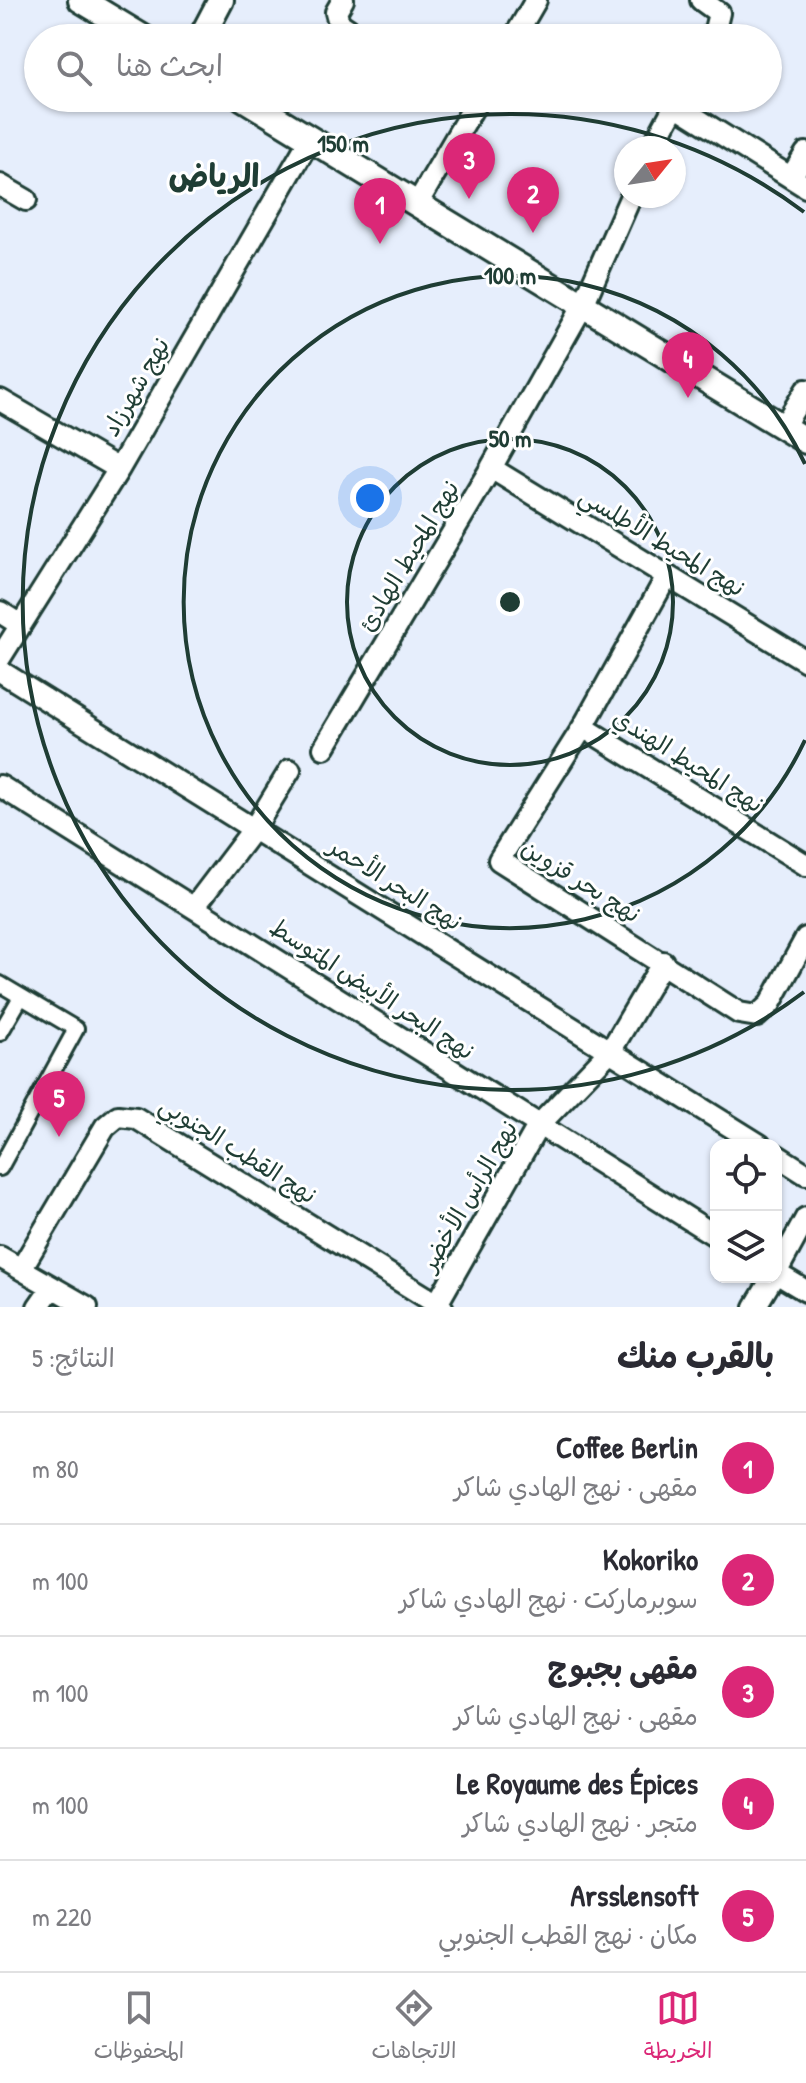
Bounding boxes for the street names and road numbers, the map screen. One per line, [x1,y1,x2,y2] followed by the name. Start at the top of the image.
[94,331,177,442] street label: نهج شهرزاد
[350,474,467,638] street label: نهج المحيط الهادئ
[571,479,751,608] street label: نهج المحيط الأطلسي
[606,701,770,821] street label: نهج المحيط الهندي
[320,828,469,938] street label: نهج البحر الأحمر
[515,831,647,930] street label: نهج بحر قزوين
[264,910,481,1067] street label: نهج البحر الأبيض المتوسط
[151,1088,323,1215] street label: نهج القطب الجنوبي
[411,1114,525,1279] street label: نهج الرأس الأخضر

